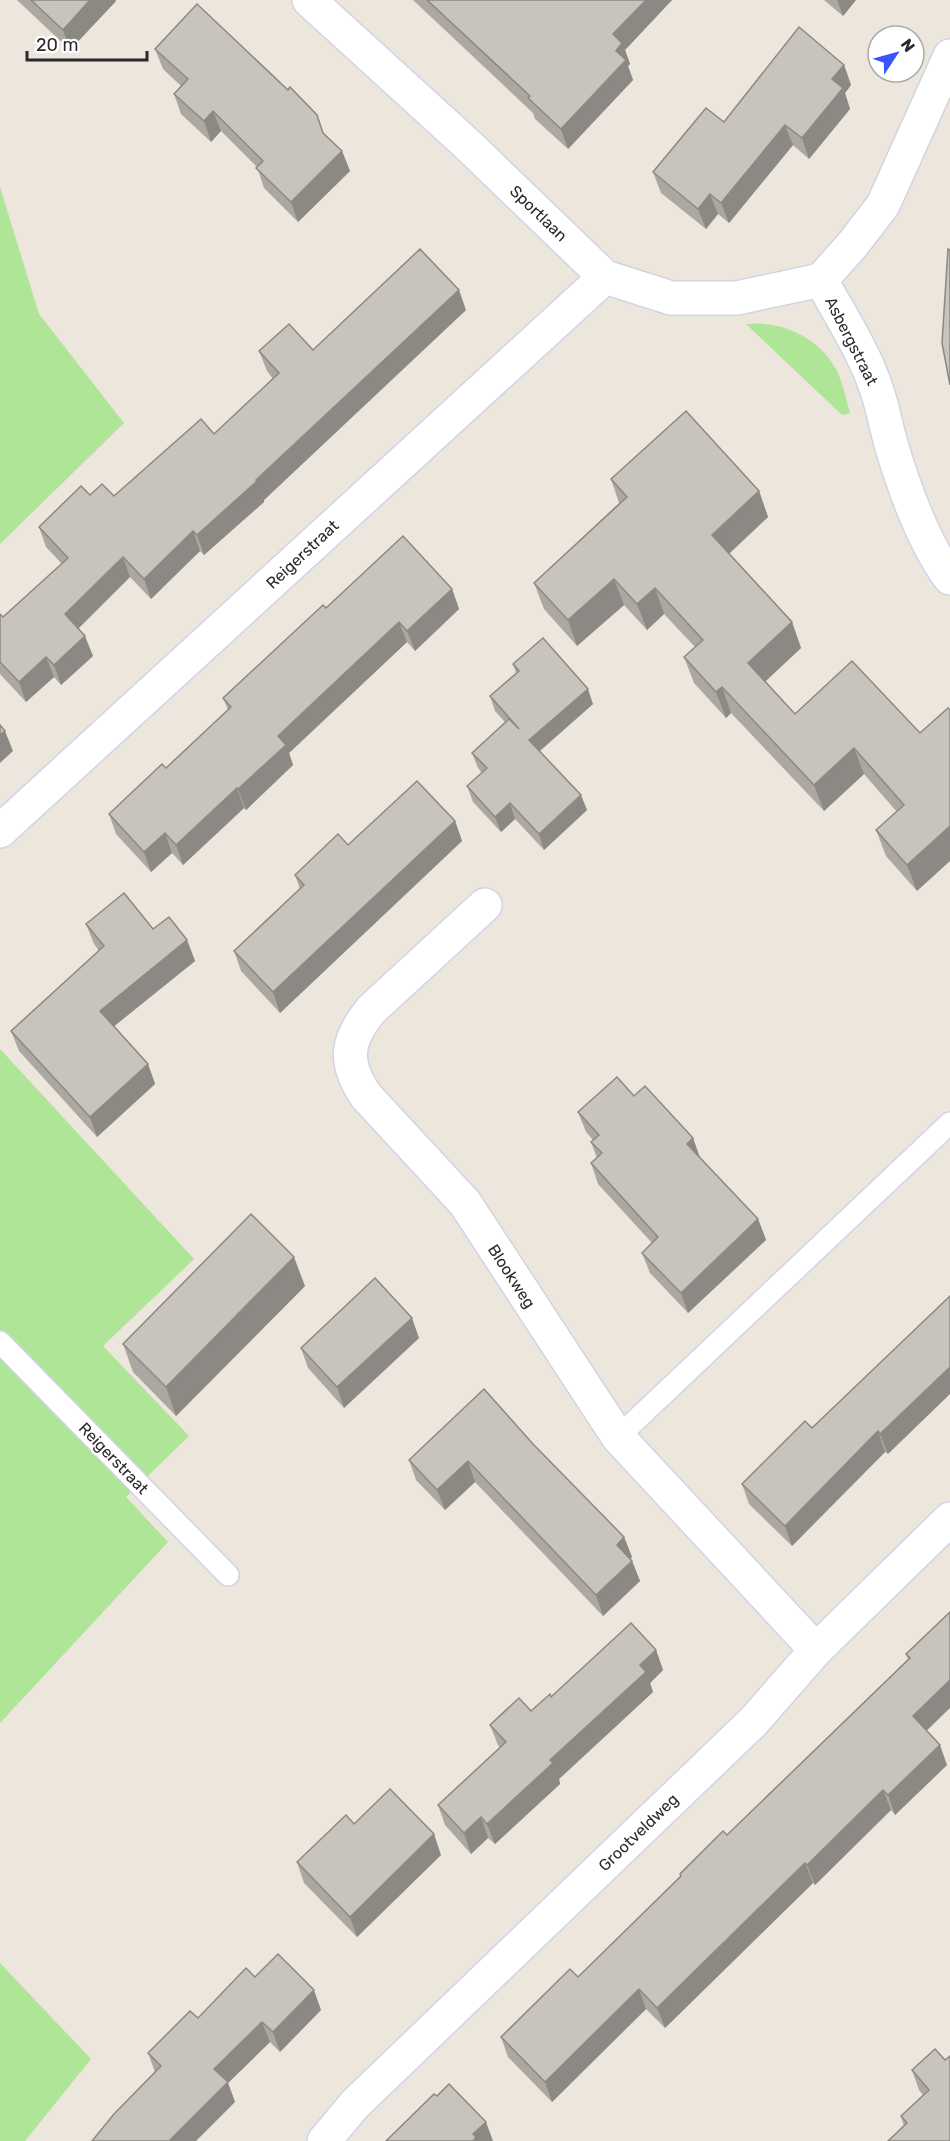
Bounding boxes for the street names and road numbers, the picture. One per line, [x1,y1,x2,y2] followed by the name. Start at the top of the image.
[506,181,571,245] street label: Sportlaan
[821,294,882,389] street label: Asbergstraat
[262,516,342,593] street label: Reigerstraat
[484,1241,539,1312] street label: Blookweg
[75,1419,152,1498] street label: Reigerstraat
[595,1790,682,1875] street label: Grootveldweg

